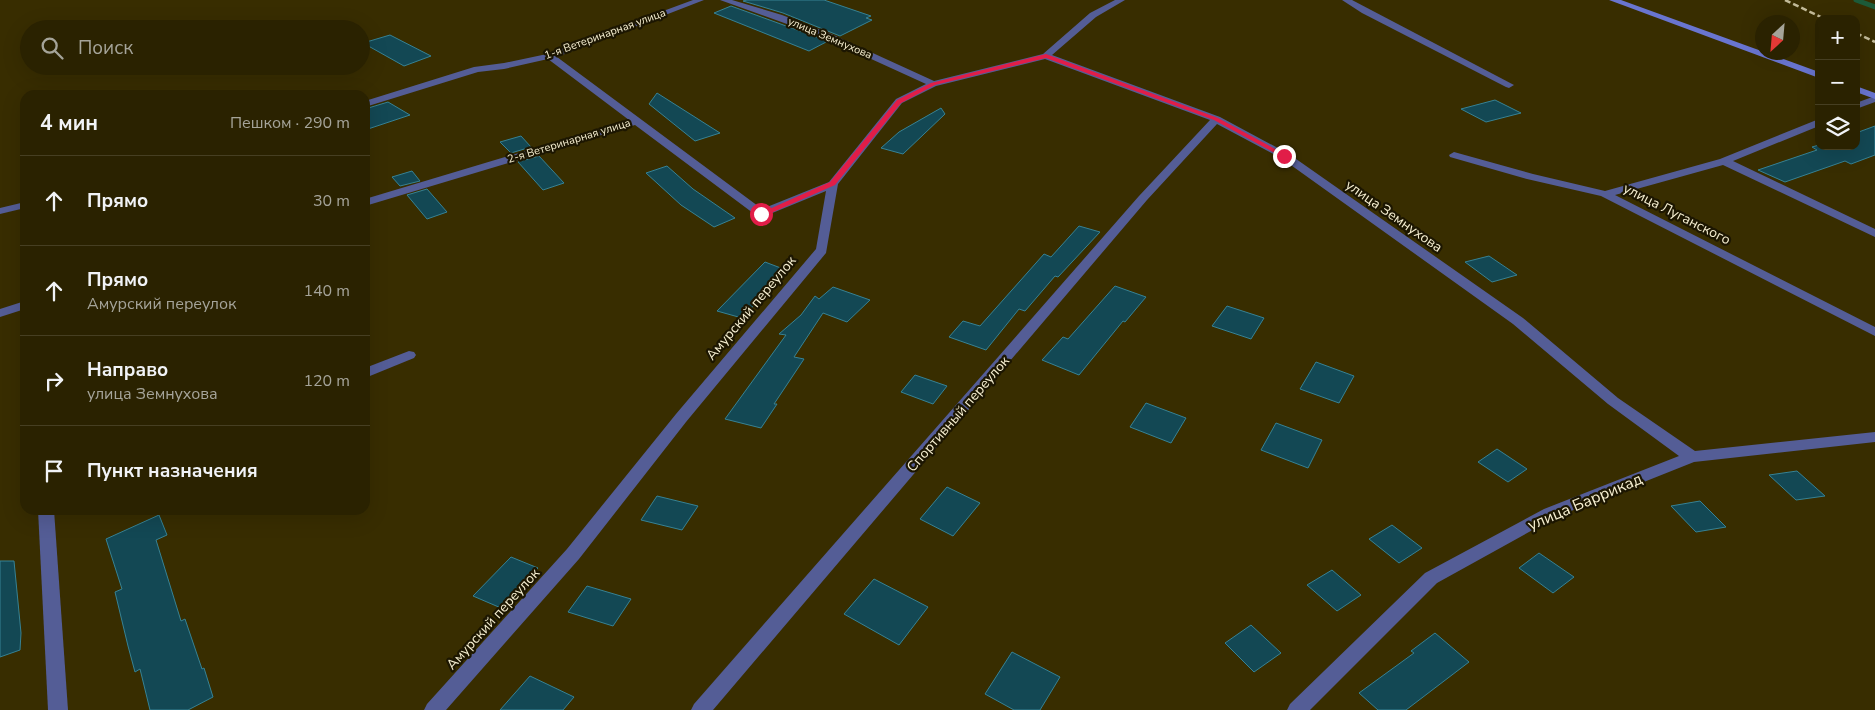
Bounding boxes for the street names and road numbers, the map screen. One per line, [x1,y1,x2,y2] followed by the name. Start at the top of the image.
[542,5,668,63] street label: 1-я Ветеринарная улица
[786,14,874,62] street label: улица Земнухова
[506,115,632,167] street label: 2-я Ветеринарная улица
[1342,175,1446,257] street label: улица Земнухова
[1620,179,1734,249] street label: улица Луганского
[702,251,801,364] street label: Амурский переулок
[902,351,1014,476] street label: Спортивный переулок
[1524,468,1646,536] street label: улица Баррикад
[442,564,544,674] street label: Амурский переулок

